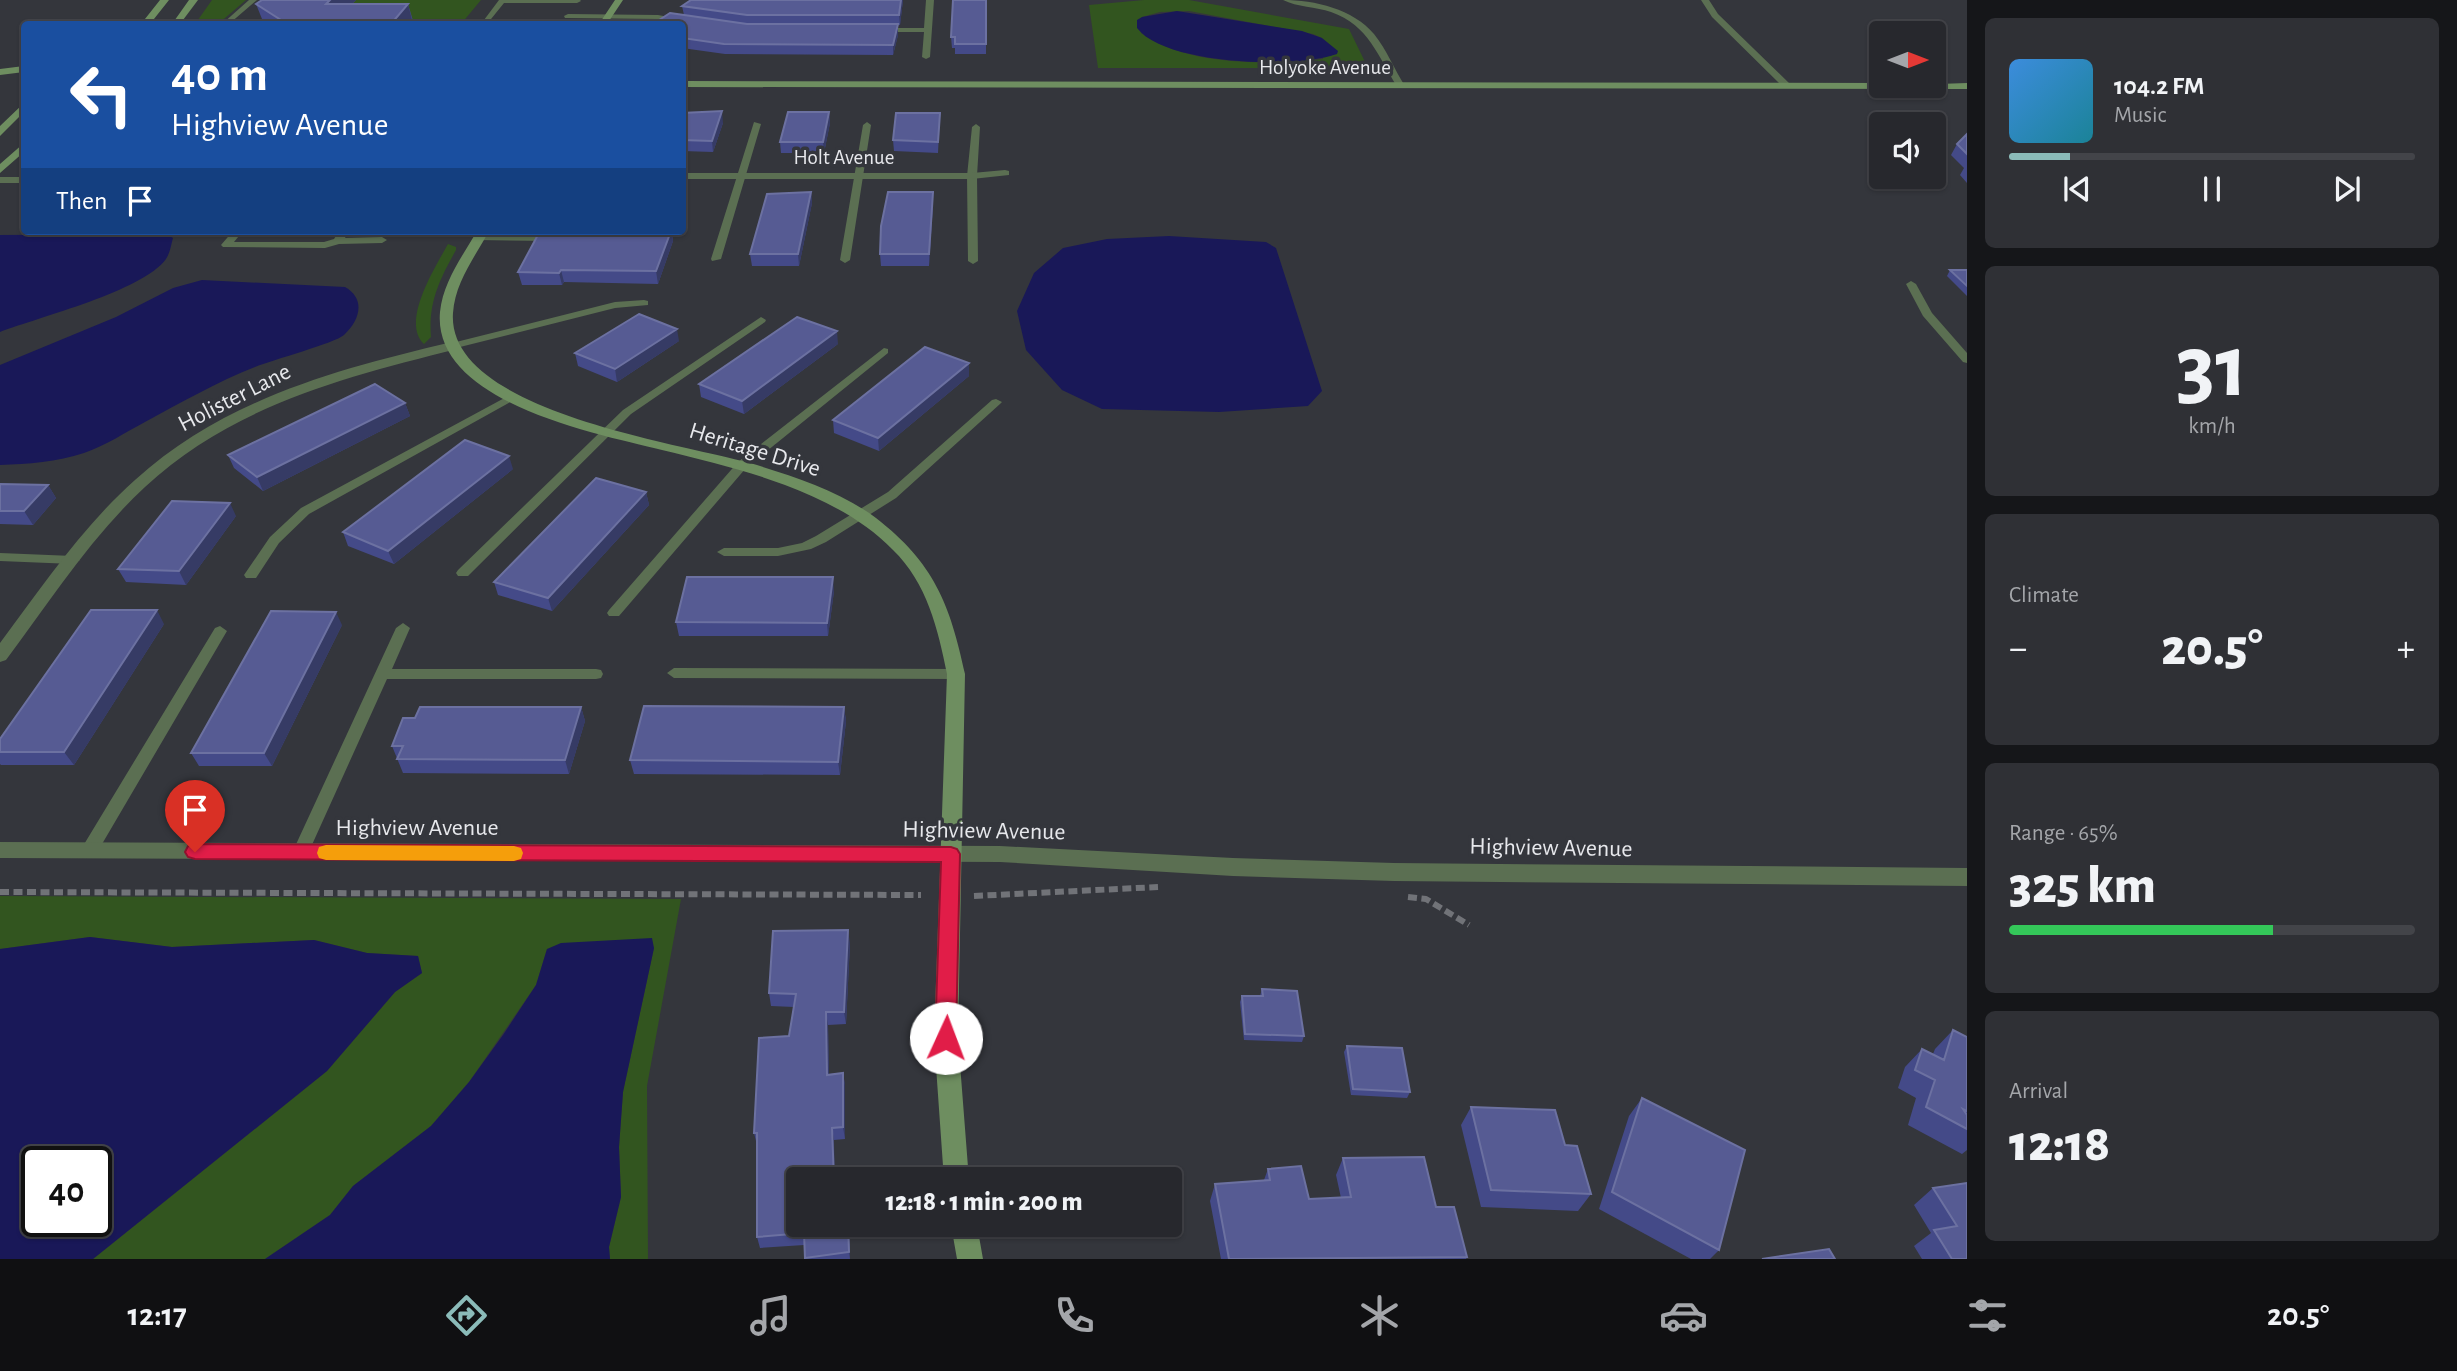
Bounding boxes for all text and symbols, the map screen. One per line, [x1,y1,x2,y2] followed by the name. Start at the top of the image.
[1869,21,1946,98] north arrow
[1869,21,1946,189] map controls
[56,49,147,140] icon: left
[171,51,268,100] text: 40 m
[1259,57,1391,78] street label: Holyoke Avenue
[2114,73,2204,99] text: 104.2 FM
[2114,104,2166,127] text: Music
[171,109,388,141] text: Highview Avenue
[1869,112,1946,189] button: sound
[794,147,894,168] street label: Holt Avenue
[2058,170,2096,208] icon: previous
[2193,170,2231,208] icon: pause
[2328,170,2366,208] icon: next
[121,182,159,220] icon: arrive
[56,188,107,214] text: Then
[2176,322,2248,413] text: 31
[174,359,295,436] street label: Holister Lane
[2188,415,2236,438] text: km/h
[686,419,823,481] street label: Heritage Drive
[2009,584,2079,607] text: Climate
[2161,622,2263,674] text: 20.5°
[2009,630,2027,668] text: −
[2397,630,2415,668] text: +
[165,780,225,852] pin
[176,791,214,829] icon: arrive
[335,816,499,840] street label: Highview Avenue
[902,818,1066,844] street label: Highview Avenue
[2009,822,2118,845] text: Range · 65%
[1469,835,1633,861] street label: Highview Avenue
[2009,860,2156,912] text: 325 km
[909,1001,983,1075] position arrow
[2009,1080,2068,1103] text: Arrival
[2009,1118,2110,1170] text: 12:18
[21,1146,112,1237] speed limit sign: 40
[885,1189,1083,1215] text: 12:18 · 1 min · 200 m
[442,1291,491,1340] icon: directions
[746,1291,795,1340] icon: music
[1050,1291,1099,1340] icon: phone
[1355,1291,1404,1340] icon: climate
[1659,1291,1708,1340] icon: car
[1963,1291,2012,1340] icon: filters
[128,1299,187,1331] text: 12:17
[2267,1299,2329,1331] text: 20.5°

